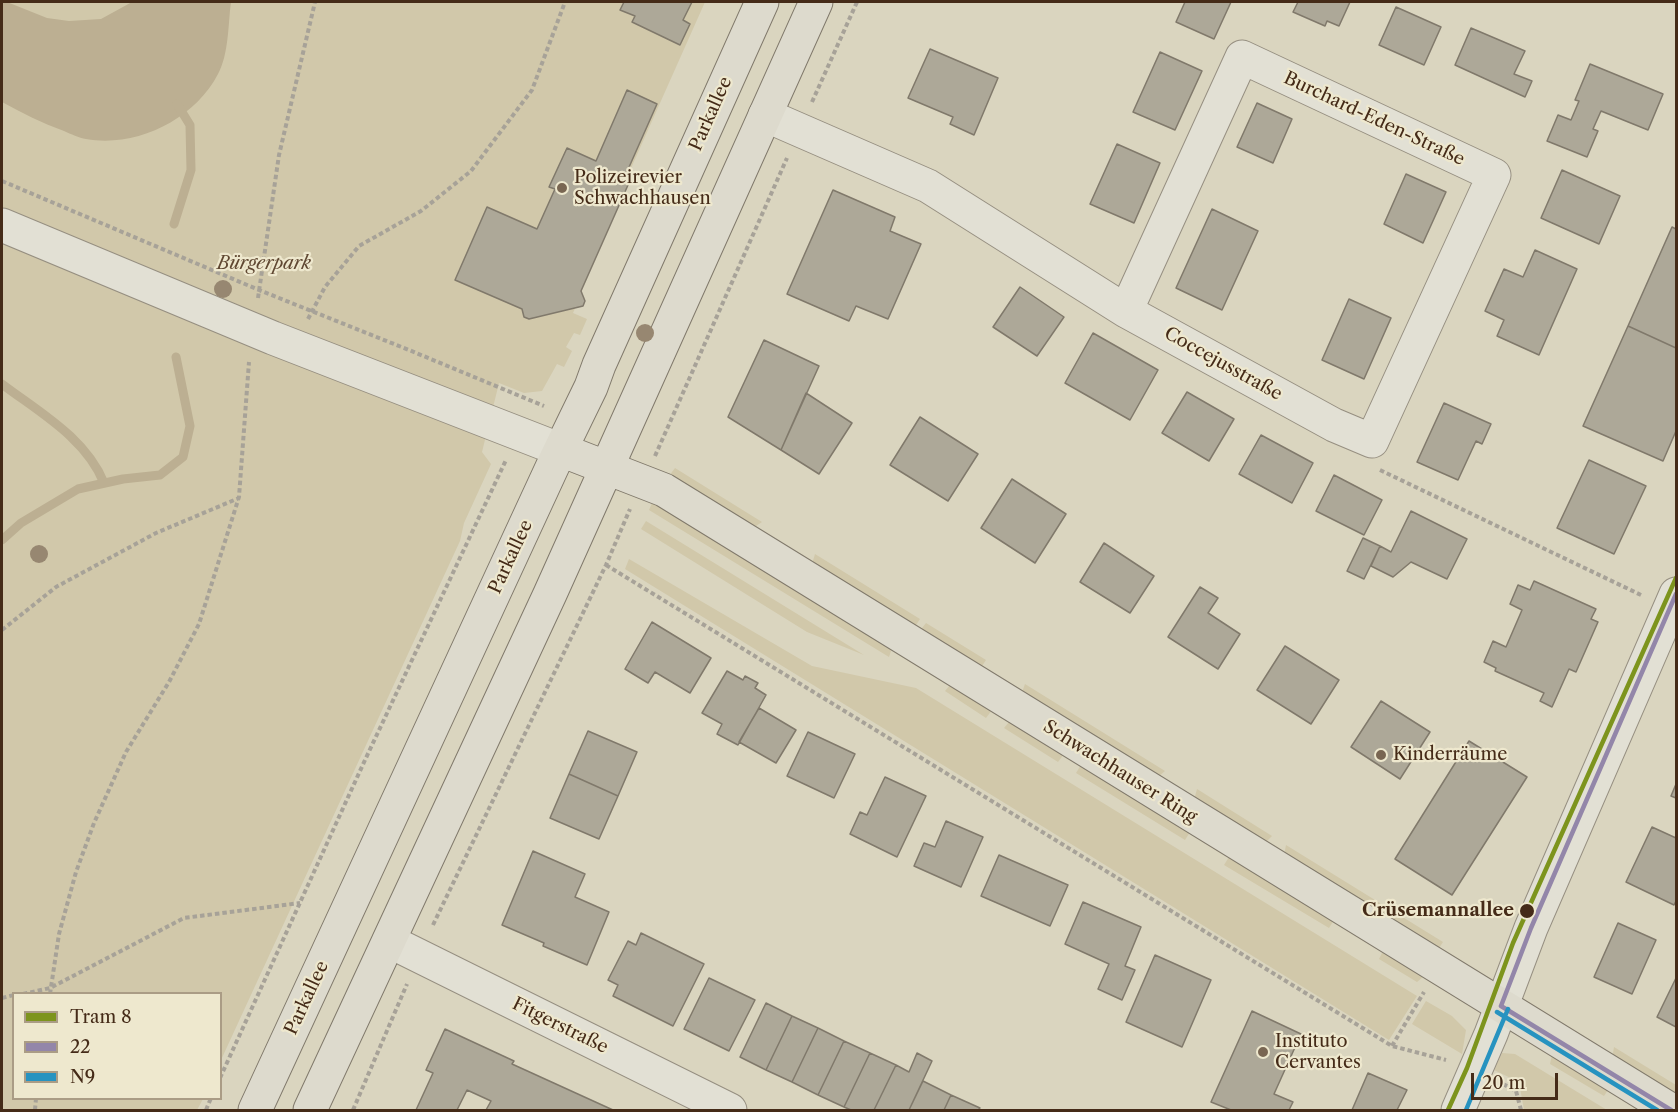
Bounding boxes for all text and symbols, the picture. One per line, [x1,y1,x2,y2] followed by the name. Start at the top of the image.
[1280,68,1468,170] street label: Burchard-Eden-Straße
[685,73,737,155] street label: Parkallee
[574,167,711,210] place label: Polizeirevier Schwachhausen
[555,181,569,195] marker: Polizeirevier Schwachhausen
[217,253,311,275] park label: Bürgerpark
[1160,323,1286,405] street label: Coccejusstraße
[485,517,537,597] street label: Parkallee
[1039,716,1201,828] street label: Schwachhauser Ring
[1393,744,1507,766] place label: Kinderräume
[1374,748,1388,762] marker: Kinderräume
[1362,900,1514,922] place label: Crüsemannallee
[1518,902,1536,920] marker: Crüsemannallee
[281,958,333,1038] street label: Parkallee
[12,992,222,1100] legend
[508,993,612,1059] street label: Fitgerstraße
[70,1006,132,1028] text: Tram 8
[1275,1031,1361,1074] place label: Instituto Cervantes
[70,1036,91,1058] text: 22
[1256,1045,1270,1059] marker: Instituto Cervantes
[1474,1061,1561,1099] scale bar
[70,1066,95,1088] text: N9
[1482,1072,1525,1094] text: 20 m

